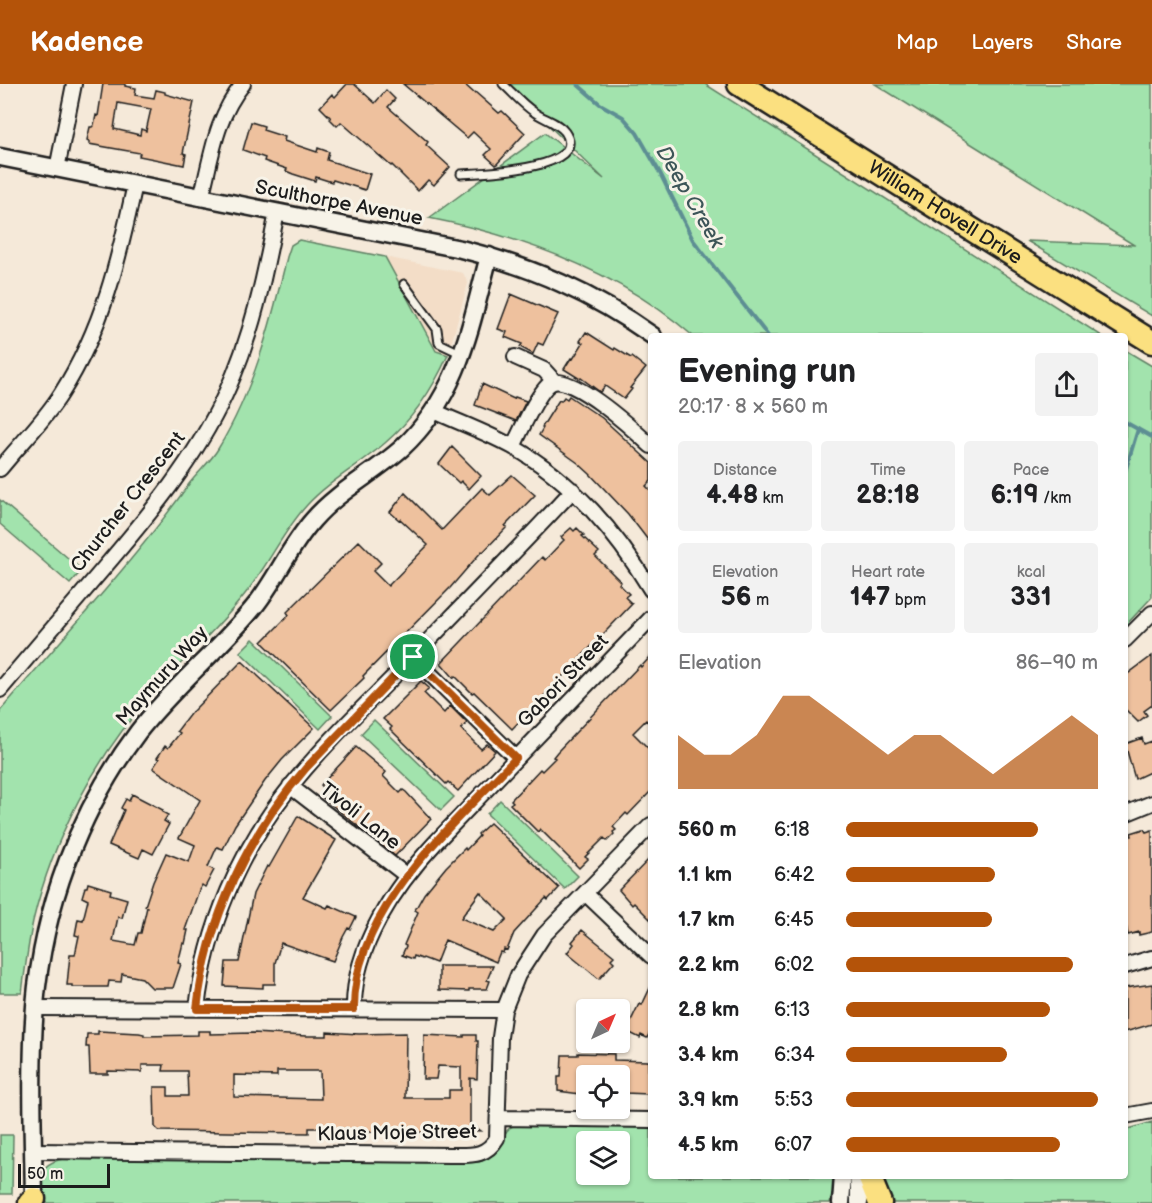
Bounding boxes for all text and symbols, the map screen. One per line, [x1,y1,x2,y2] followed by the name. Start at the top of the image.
[30,26,143,59] text: Kadence
[896,30,938,55] text: Map
[971,30,1033,55] text: Layers
[1066,30,1122,55] text: Share
[651,141,730,253] water label: Deep Creek
[863,156,1027,270] street label: William Hovell Drive
[253,175,425,231] street label: Sculthorpe Avenue
[678,352,856,392] text: Evening run
[1035,353,1098,416] button: share
[678,395,828,419] text: 20:17 · 8 × 560 m
[66,427,190,577] street label: Churcher Crescent
[713,461,777,480] text: Distance
[870,461,906,480] text: Time
[1013,461,1049,480] text: Pace
[706,480,758,511] text: 4.48
[856,480,920,511] text: 28:18
[991,480,1039,511] text: 6:19
[758,489,784,508] text: km
[1039,489,1071,508] text: /km
[712,563,778,582] text: Elevation
[851,563,925,582] text: Heart rate
[1017,563,1045,582] text: kcal
[721,582,752,613] text: 56
[850,582,890,613] text: 147
[1010,582,1052,613] text: 331
[752,591,769,610] text: m
[890,591,926,610] text: bpm
[111,621,213,731] street label: Maymuru Way
[512,629,614,733] street label: Gabori Street
[387,631,438,682] pin
[396,640,429,673] icon: arrive
[678,651,761,675] text: Elevation
[1016,651,1098,675] text: 86–90 m
[315,777,405,855] street label: Tivoli Lane
[678,818,737,842] text: 560 m
[774,818,810,842] text: 6:18
[678,863,732,887] text: 1.1 km
[774,863,814,887] text: 6:42
[678,908,735,932] text: 1.7 km
[774,908,814,932] text: 6:45
[678,953,739,977] text: 2.2 km
[774,953,814,977] text: 6:02
[678,998,739,1022] text: 2.8 km
[774,998,810,1022] text: 6:13
[576,999,630,1053] north arrow
[576,999,630,1185] map controls
[678,1043,739,1067] text: 3.4 km
[774,1043,815,1067] text: 6:34
[576,1065,630,1119] button: locate
[678,1088,739,1112] text: 3.9 km
[774,1088,813,1112] text: 5:53
[317,1120,477,1146] street label: Klaus Moje Street
[576,1131,630,1185] button: layers
[678,1133,739,1157] text: 4.5 km
[774,1133,812,1157] text: 6:07
[18,1161,110,1188] scale bar
[27,1165,63,1184] text: 50 m

